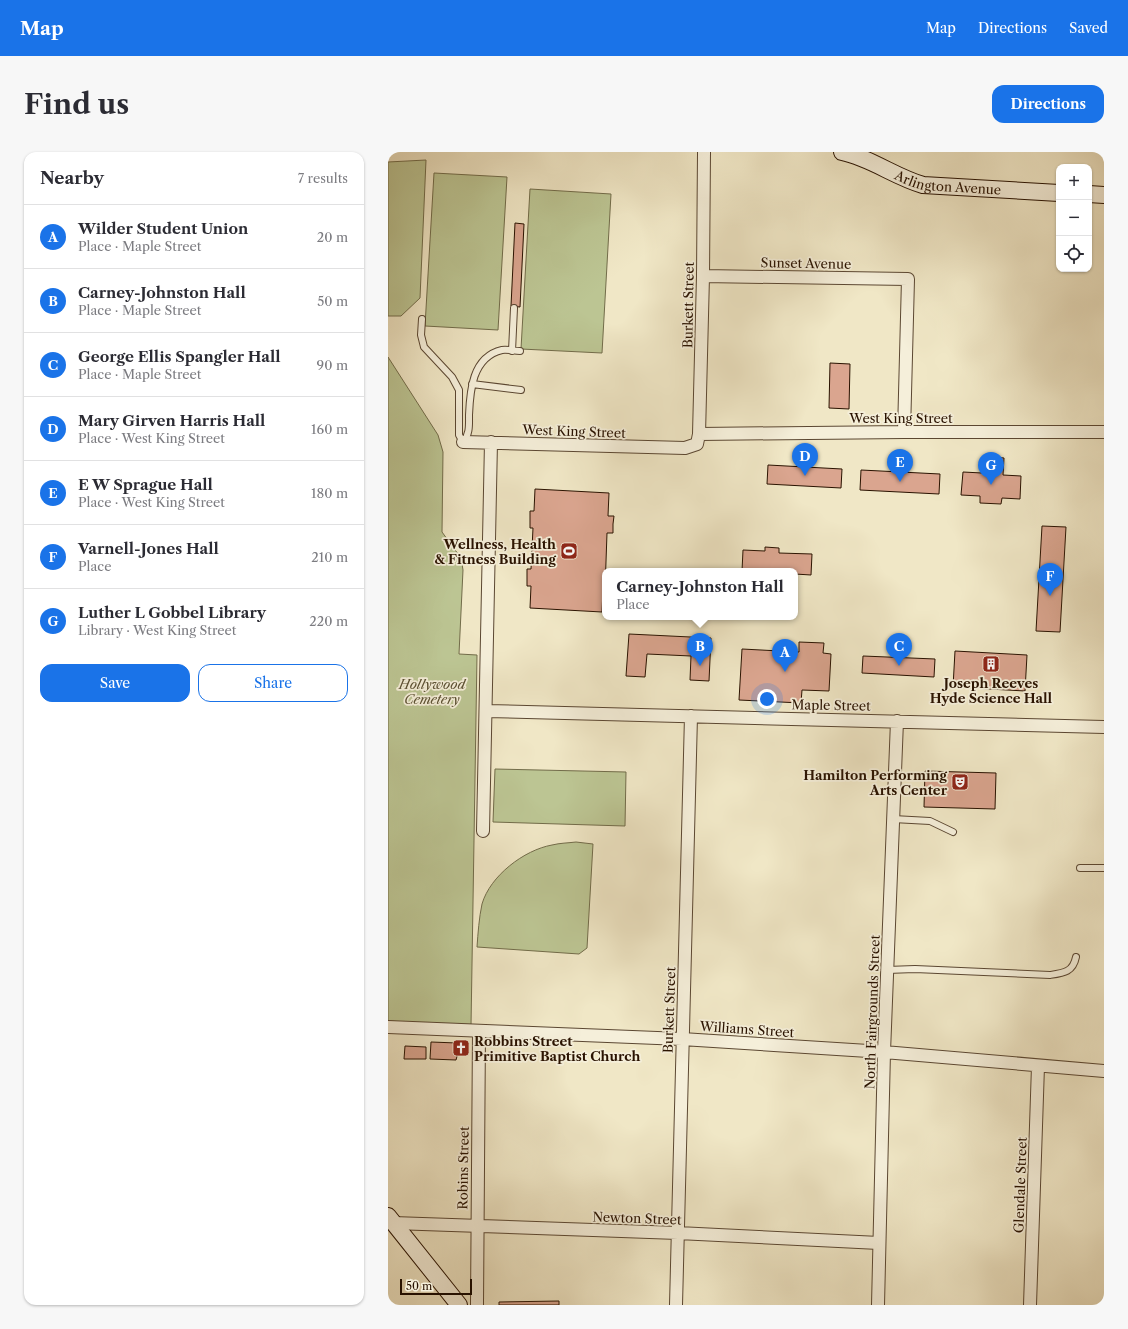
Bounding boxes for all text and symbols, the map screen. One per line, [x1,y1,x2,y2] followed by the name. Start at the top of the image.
[20,17,64,40] text: Map
[926,19,956,37] text: Map
[978,19,1047,37] text: Directions
[1069,19,1108,37] text: Saved
[992,85,1104,123] button: Directions
[24,87,129,121] text: Find us
[1056,164,1092,272] map controls
[1056,164,1092,200] button: +
[891,166,1002,198] street label: Arlington Avenue
[40,168,104,188] text: Nearby
[298,170,348,186] text: 7 results
[1056,200,1092,236] button: −
[78,219,248,238] text: Wilder Student Union
[48,229,58,245] text: A
[317,229,348,245] text: 20 m
[1056,236,1092,272] button: locate
[78,238,201,254] text: Place · Maple Street
[761,254,851,272] street label: Sunset Avenue
[679,261,697,348] street label: Burkett Street
[78,283,246,302] text: Carney-Johnston Hall
[48,293,58,309] text: B
[317,293,348,309] text: 50 m
[78,302,201,318] text: Place · Maple Street
[78,347,280,366] text: George Ellis Spangler Hall
[48,357,58,373] text: C
[317,357,348,373] text: 90 m
[78,366,201,382] text: Place · Maple Street
[848,410,953,426] street label: West King Street
[78,411,265,430] text: Mary Girven Harris Hall
[47,421,59,437] text: D
[311,421,348,437] text: 160 m
[521,421,626,441] street label: West King Street
[78,430,225,446] text: Place · West King Street
[792,443,818,476] pin: D
[887,449,913,482] pin: E
[978,452,1004,485] pin: G
[78,475,213,494] text: E W Sprague Hall
[48,485,58,501] text: E
[311,485,348,501] text: 180 m
[78,494,225,510] text: Place · West King Street
[434,536,556,567] place label: Wellness, Health & Fitness Building
[78,539,219,558] text: Varnell-Jones Hall
[559,541,579,561] sports icon: Wellness, Health & Fitness Building
[49,549,57,565] text: F
[311,549,348,565] text: 210 m
[78,558,111,574] text: Place
[1037,563,1063,596] pin: F
[602,568,798,620] popup
[616,577,784,596] text: Carney-Johnston Hall
[616,596,650,612] text: Place
[78,603,266,622] text: Luther L Gobbel Library
[47,613,59,629] text: G
[309,613,348,629] text: 220 m
[78,622,236,638] text: Library · West King Street
[687,633,713,666] pin: B
[886,633,912,666] pin: C
[772,639,798,672] pin: A
[981,654,1001,674] building icon: Joseph Reeves Hyde Science Hall
[40,664,190,702] button: Save
[198,664,348,702] button: Share
[930,675,1053,706] place label: Joseph Reeves Hyde Science Hall
[398,676,466,707] park label: Hollywood Cemetery
[757,689,777,709] your location
[791,696,871,714] street label: Maple Street
[803,767,948,798] place label: Hamilton Performing Arts Center
[950,772,970,792] theatre icon: Hamilton Performing Arts Center
[861,934,883,1089] street label: North Fairgrounds Street
[659,966,679,1053] street label: Burkett Street
[698,1018,795,1040] street label: Williams Street
[474,1033,640,1064] place label: Robbins Street Primitive Baptist Church
[451,1038,471,1058] church icon: Robbins Street Primitive Baptist Church
[454,1126,472,1210] street label: Robins Street
[1010,1136,1030,1233] street label: Glendale Street
[592,1208,682,1228] street label: Newton Street
[400,1277,472,1296] scale bar
[406,1279,432,1293] text: 50 m

